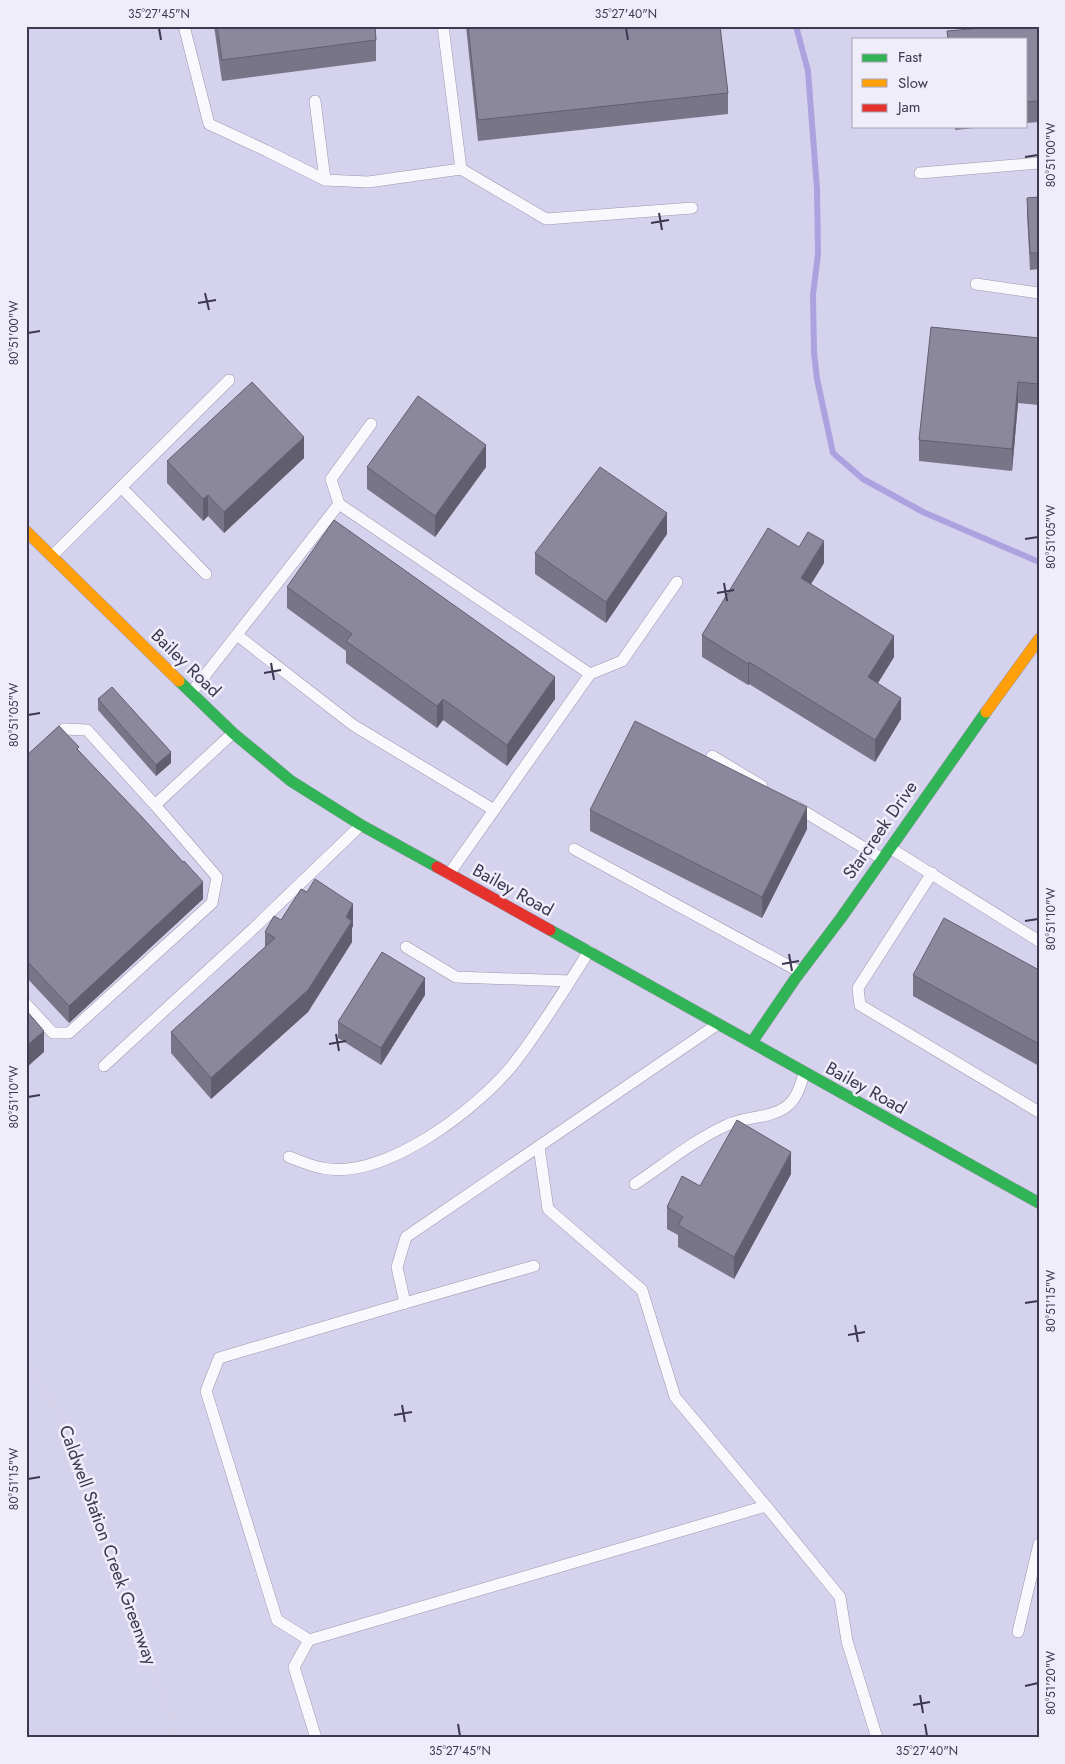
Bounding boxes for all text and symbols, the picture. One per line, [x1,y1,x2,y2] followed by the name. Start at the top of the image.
[128,5,190,23] text: 35°27'45"N
[595,5,657,23] text: 35°27'40"N
[852,38,1028,128] legend
[898,46,922,68] text: Fast
[898,72,929,94] text: Slow
[896,96,921,118] text: Jam
[1042,123,1060,187] text: 80°51'00"W
[5,301,23,365] text: 80°51'00"W
[1042,505,1060,569] text: 80°51'05"W
[145,623,227,703] street label: Bailey Road
[5,683,23,747] text: 80°51'05"W
[836,775,924,885] street label: Starcreek Drive
[468,857,558,923] street label: Bailey Road
[1042,888,1060,950] text: 80°51'10"W
[821,1055,911,1121] street label: Bailey Road
[5,1066,23,1128] text: 80°51'10"W
[1042,1270,1060,1332] text: 80°51'15"W
[52,1421,164,1669] street label: Caldwell Station Creek Greenway
[5,1448,23,1510] text: 80°51'15"W
[1042,1651,1060,1715] text: 80°51'20"W
[429,1742,491,1760] text: 35°27'45"N
[896,1742,958,1760] text: 35°27'40"N

